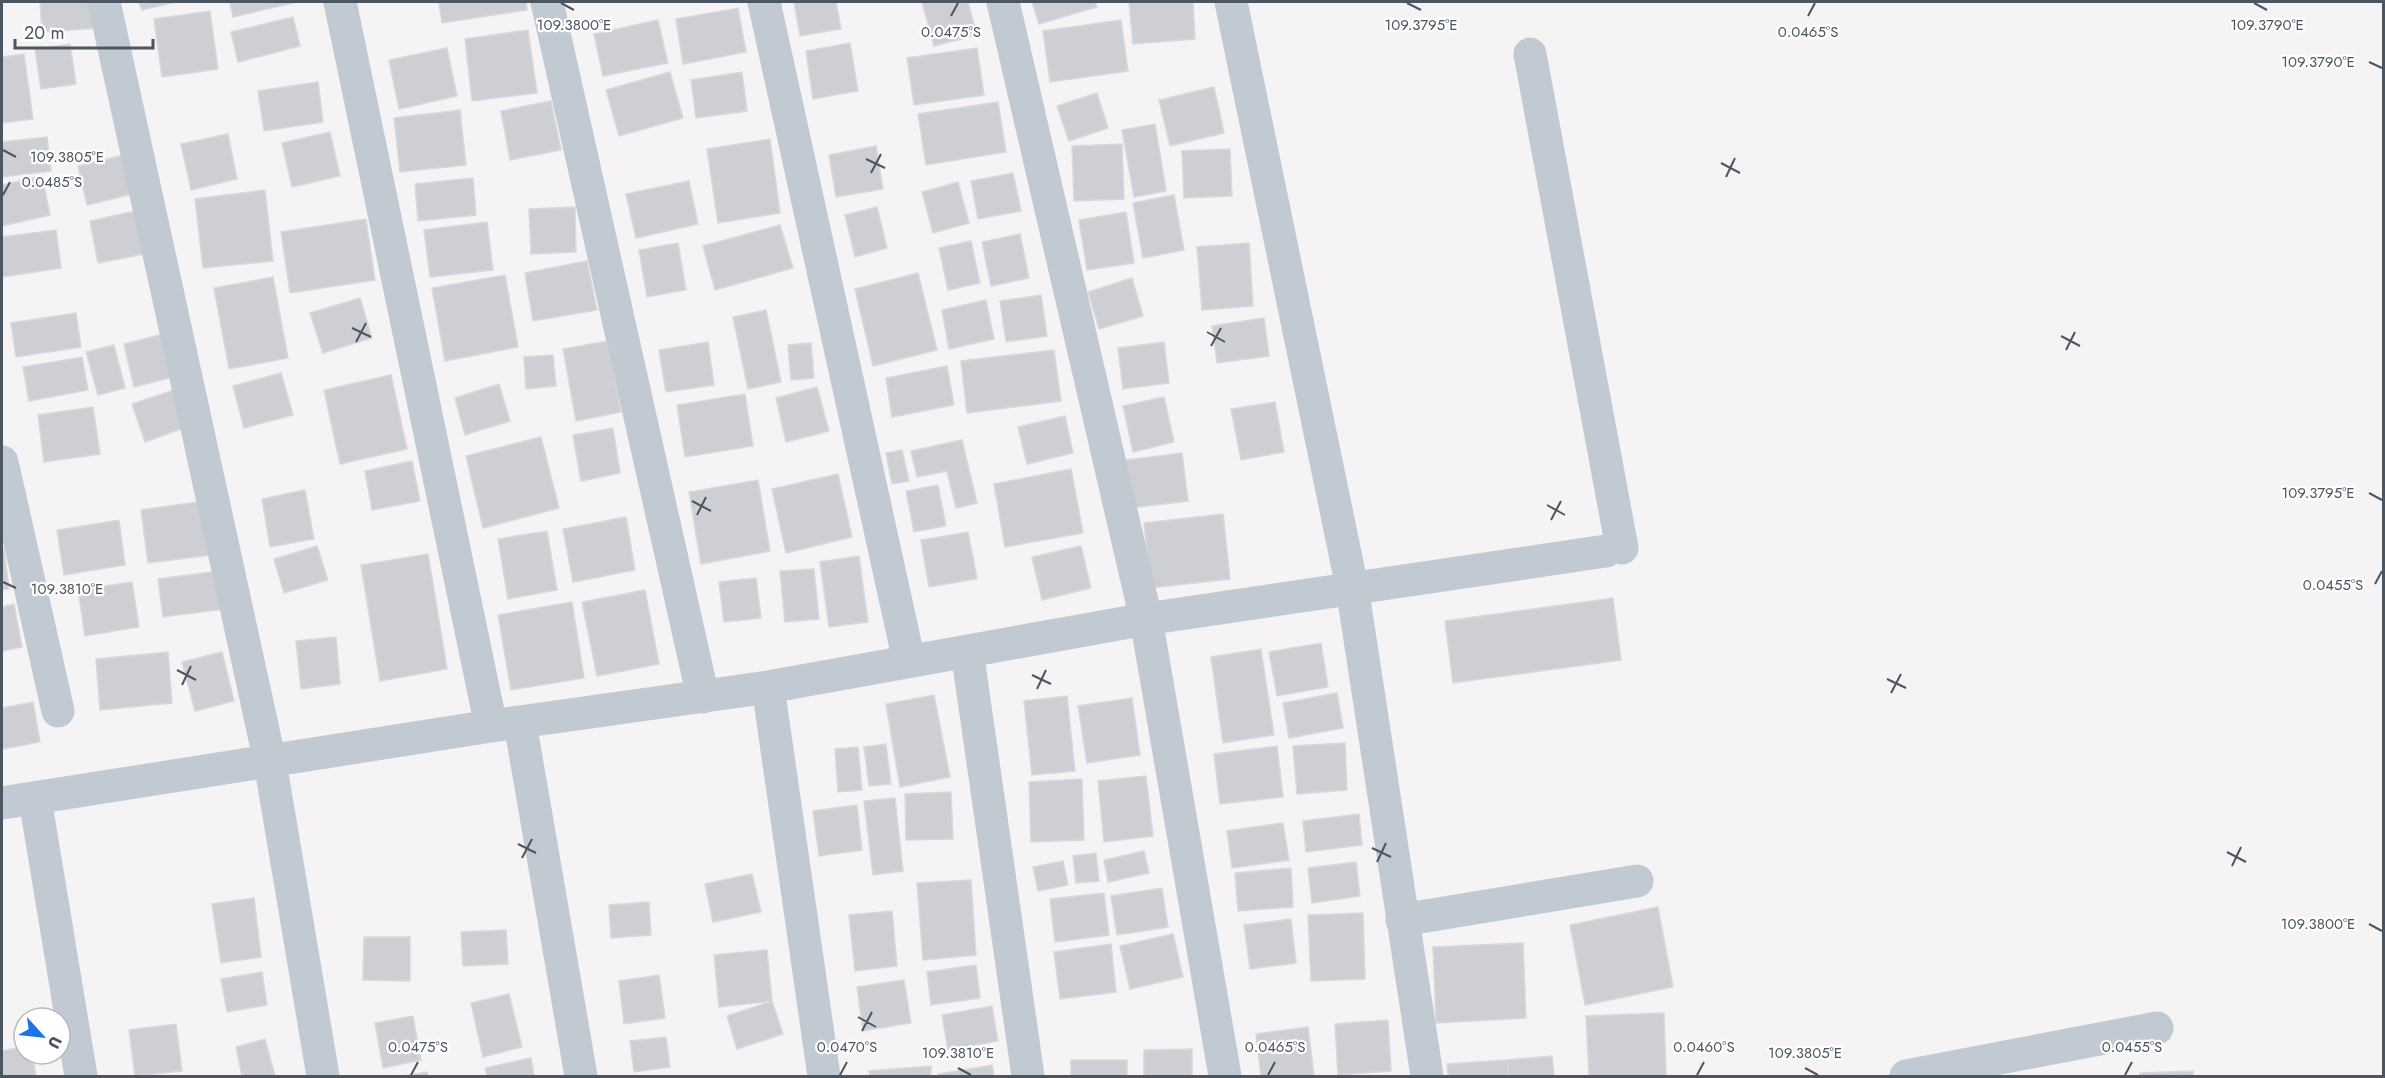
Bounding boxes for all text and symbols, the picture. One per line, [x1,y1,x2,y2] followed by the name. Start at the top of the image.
[15,12,153,50] scale bar
[537,14,611,36] text: 109.3800°E
[1384,14,1458,36] text: 109.3795°E
[2230,14,2304,36] text: 109.3790°E
[24,20,64,46] text: 20 m
[921,21,981,43] text: 0.0475°S
[1778,21,1838,43] text: 0.0465°S
[2281,51,2355,73] text: 109.3790°E
[30,146,104,168] text: 109.3805°E
[22,171,82,193] text: 0.0485°S
[2281,482,2355,504] text: 109.3795°E
[2303,574,2363,596] text: 0.0455°S
[31,578,103,600] text: 109.3810°E
[2281,913,2355,935] text: 109.3800°E
[12,1006,72,1066] north arrow
[42,1032,68,1053] text: U
[388,1036,448,1058] text: 0.0475°S
[817,1036,877,1058] text: 0.0470°S
[1245,1036,1305,1058] text: 0.0465°S
[1673,1036,1735,1058] text: 0.0460°S
[2102,1036,2162,1058] text: 0.0455°S
[922,1042,994,1064] text: 109.3810°E
[1768,1042,1842,1064] text: 109.3805°E

